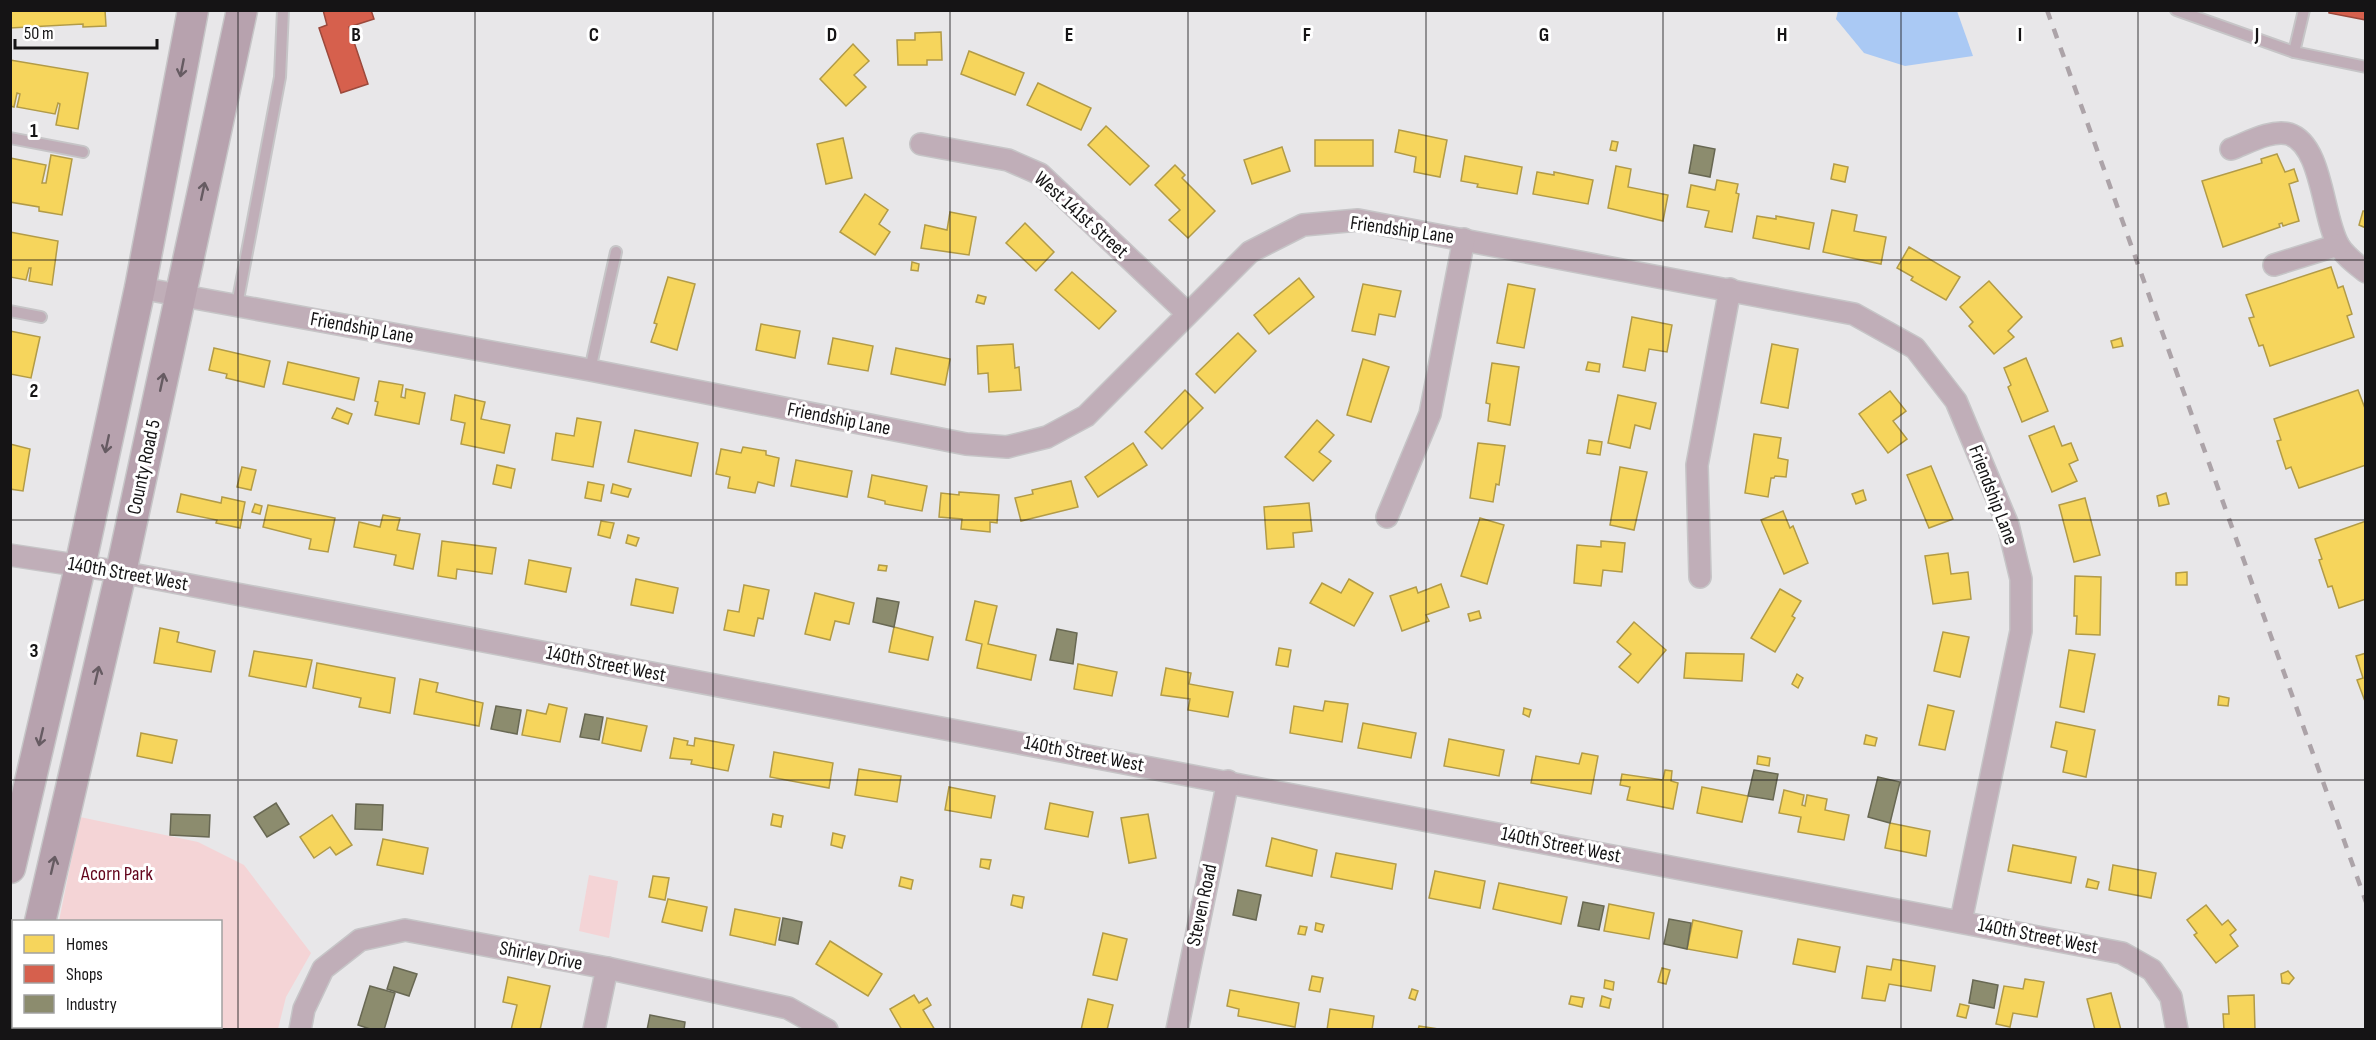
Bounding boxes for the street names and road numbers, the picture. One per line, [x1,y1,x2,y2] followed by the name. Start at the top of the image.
[1029,167,1133,263] street label: West 141st Street
[1349,211,1455,249] street label: Friendship Lane
[308,307,416,349] street label: Friendship Lane
[785,397,893,441] street label: Friendship Lane
[122,417,166,517] street label: County Road 5
[1963,442,2023,548] street label: Friendship Lane
[66,552,190,596] street label: 140th Street West
[544,641,668,687] street label: 140th Street West
[1022,731,1146,777] street label: 140th Street West
[1499,822,1623,868] street label: 140th Street West
[1182,862,1222,948] street label: Steven Road
[1976,913,2100,959] street label: 140th Street West
[497,936,585,976] street label: Shirley Drive

